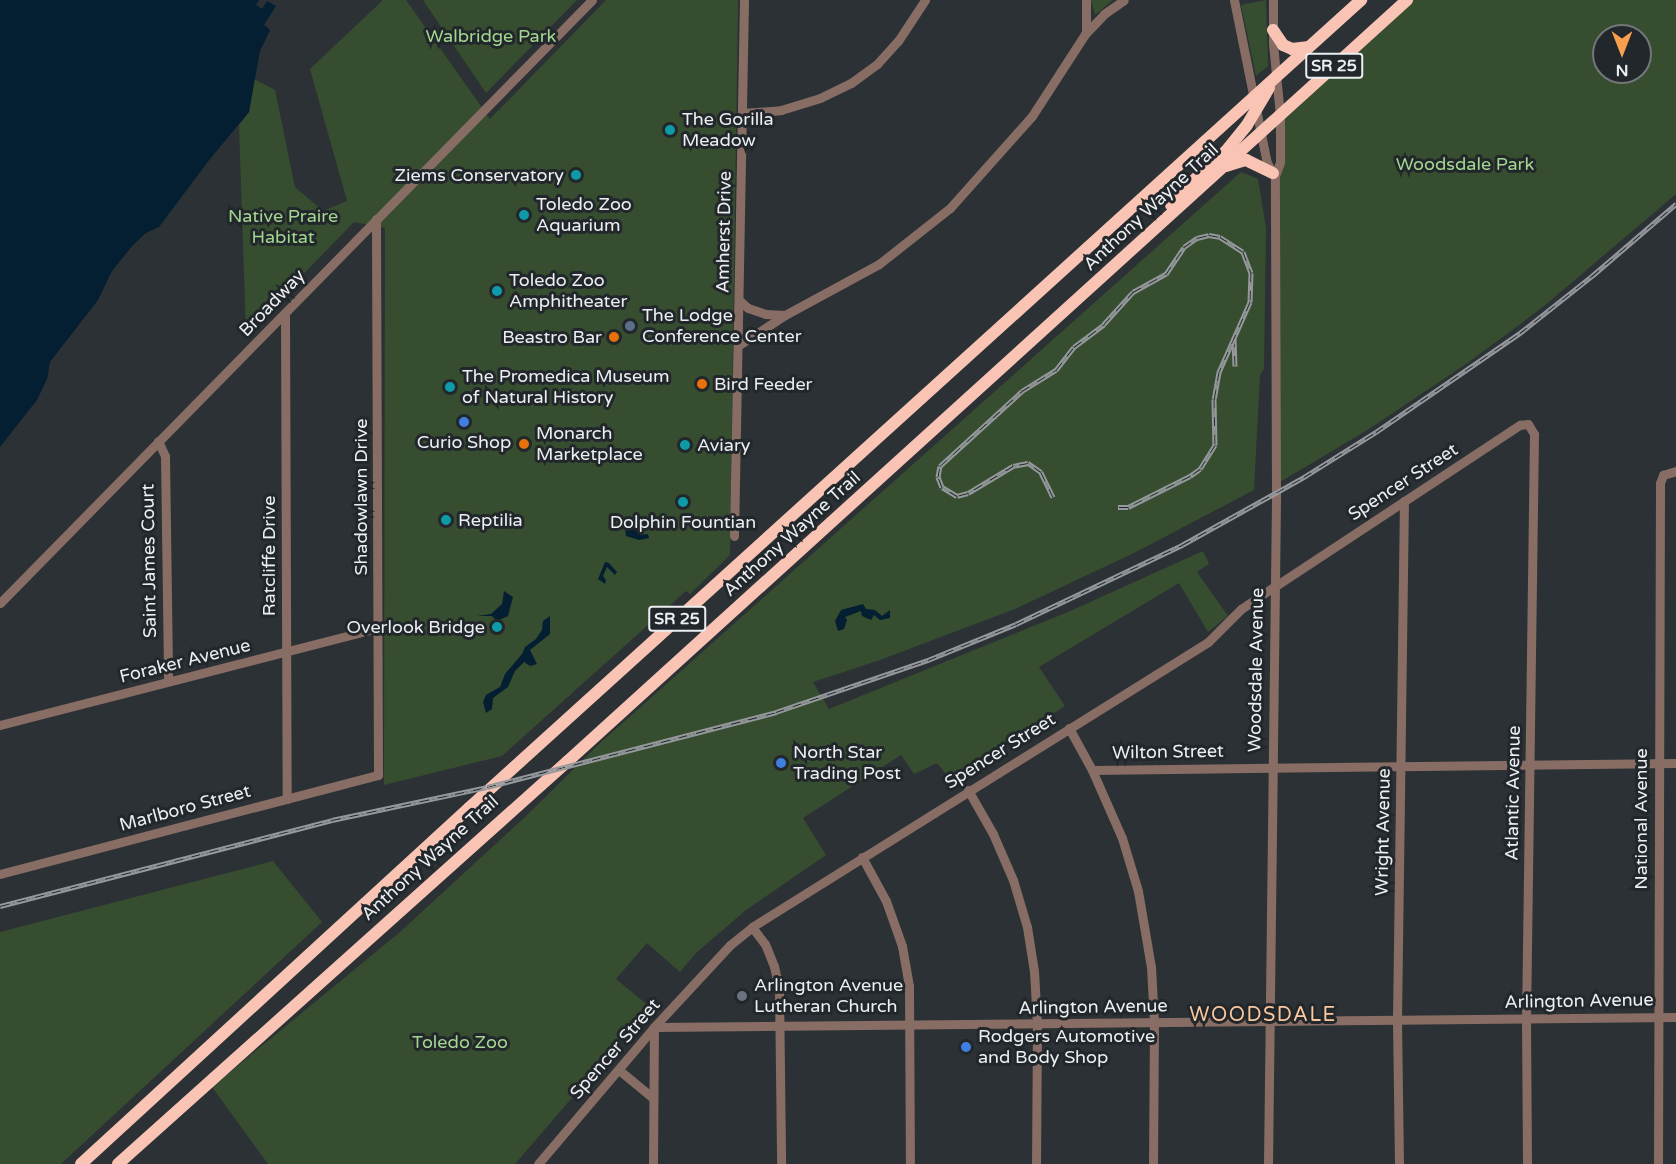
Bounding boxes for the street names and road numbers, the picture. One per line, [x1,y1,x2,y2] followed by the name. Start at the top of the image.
[1304,53,1364,79] road number: SR 25
[1079,139,1223,275] street label: Anthony Wayne Trail
[712,171,736,293] street label: Amherst Drive
[235,265,309,341] street label: Broadway
[350,418,372,576] street label: Shadowlawn Drive
[1344,439,1462,525] street label: Spencer Street
[719,467,865,601] street label: Anthony Wayne Trail
[137,484,161,638] street label: Saint James Court
[258,496,280,616] street label: Ratcliffe Drive
[1244,588,1268,752] street label: Woodsdale Avenue
[647,606,707,632] road number: SR 25
[117,634,253,688] street label: Foraker Avenue
[941,708,1059,794] street label: Spencer Street
[1501,725,1525,861] street label: Atlantic Avenue
[1112,740,1224,764] street label: Wilton Street
[1630,748,1652,890] street label: National Avenue
[1371,768,1395,896] street label: Wright Avenue
[117,780,253,836] street label: Marlboro Street
[357,791,503,925] street label: Anthony Wayne Trail
[1504,989,1654,1013] street label: Arlington Avenue
[565,994,665,1104] street label: Spencer Street
[1018,995,1168,1019] street label: Arlington Avenue

